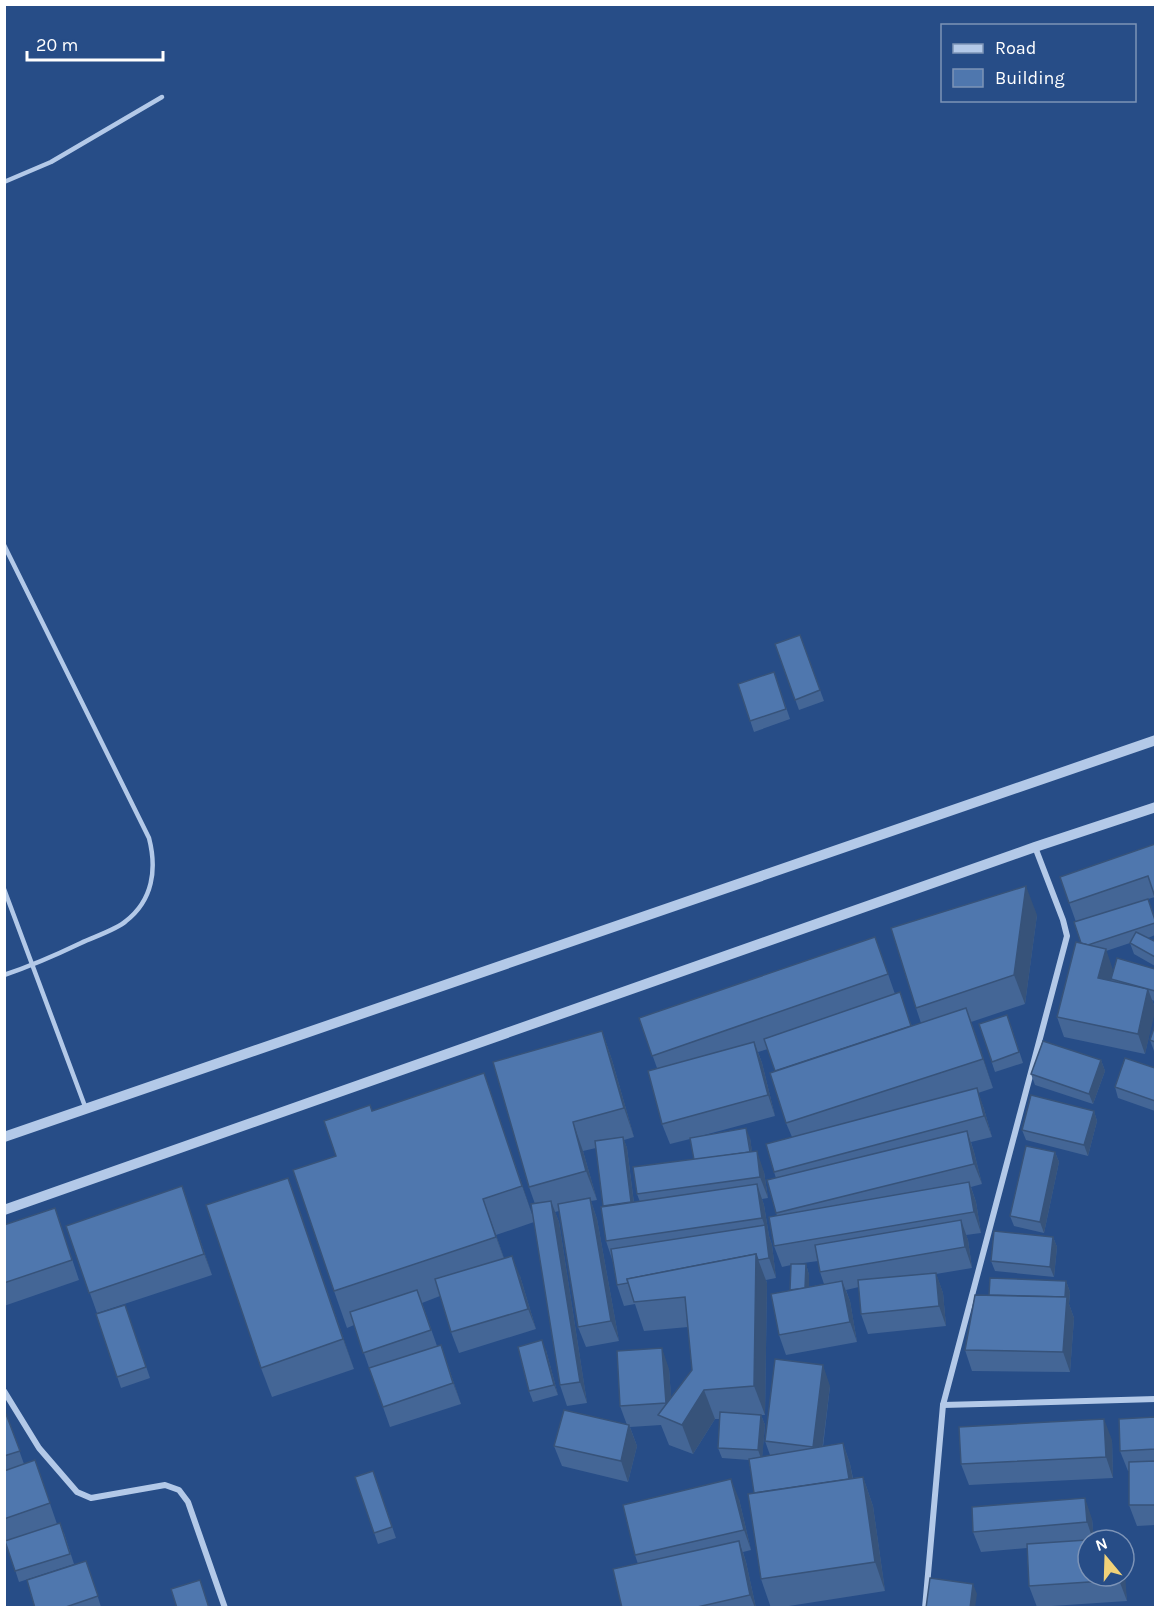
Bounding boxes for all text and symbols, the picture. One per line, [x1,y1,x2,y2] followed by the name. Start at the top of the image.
[27,24,164,62] scale bar
[941,24,1136,102] legend
[36,34,78,56] text: 20 m
[995,37,1036,59] text: Road
[995,67,1065,89] text: Building
[1076,1528,1136,1588] north arrow
[1093,1533,1110,1555] text: N

